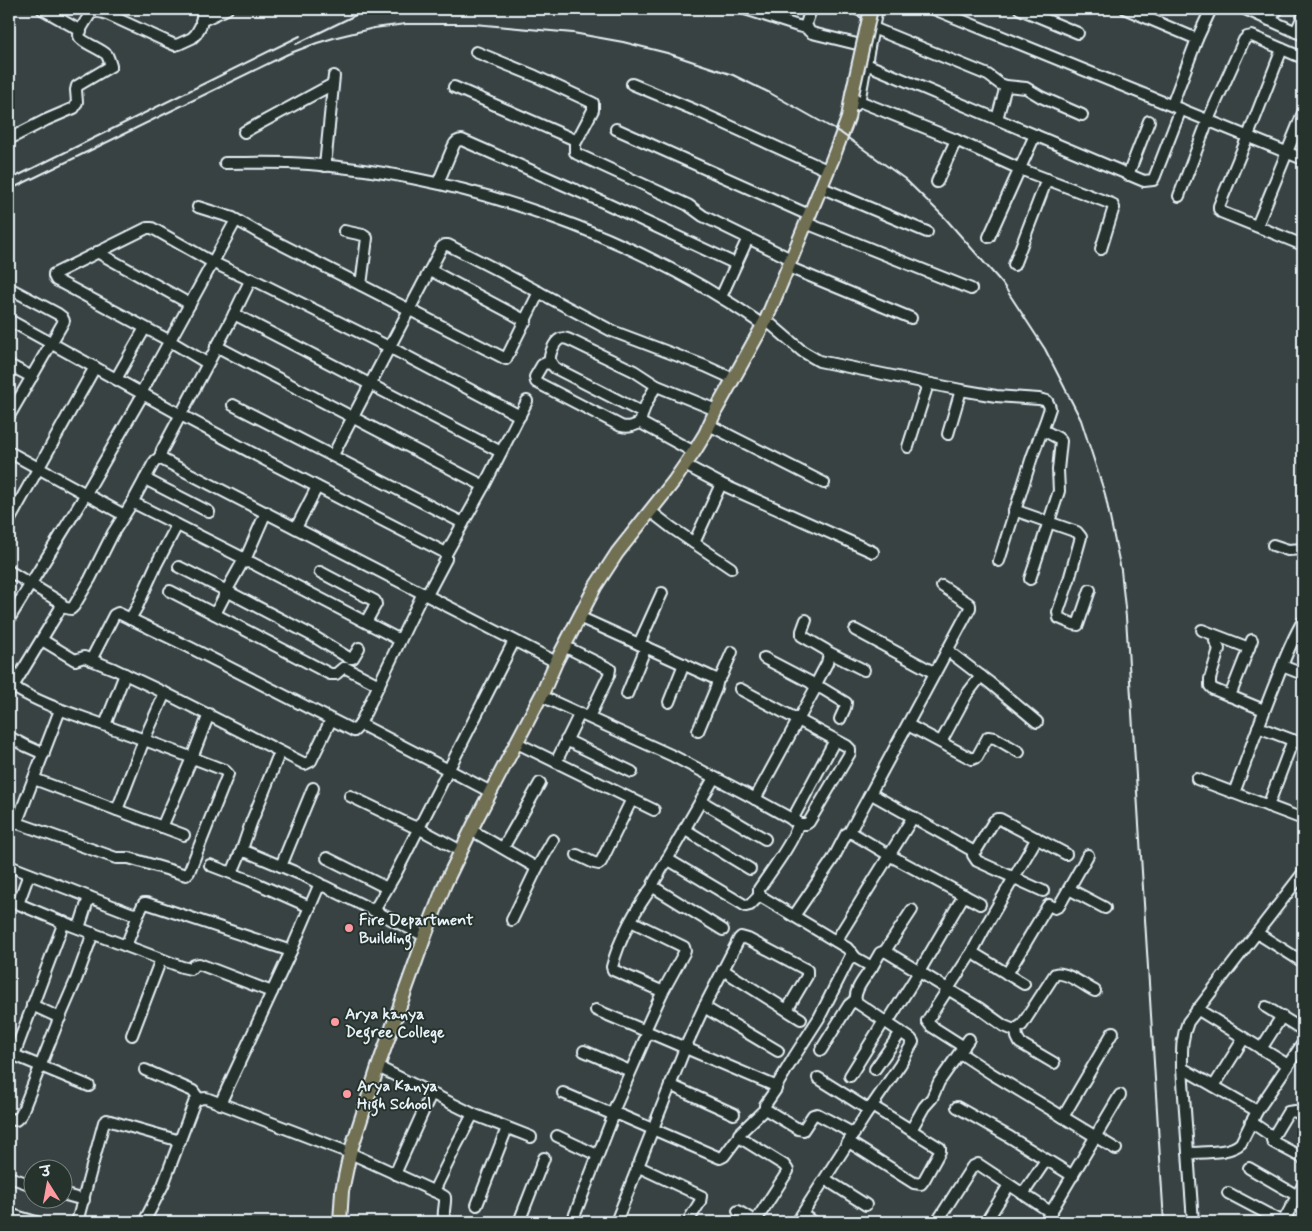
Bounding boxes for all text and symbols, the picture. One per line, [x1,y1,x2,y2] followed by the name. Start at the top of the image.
[359,910,474,951] place label: Fire Department Building
[343,922,355,934] marker: Fire Department Building
[345,1004,445,1045] place label: Arya kanya Degree College
[329,1016,341,1028] marker: Arya kanya Degree College
[357,1076,438,1117] place label: Arya Kanya High School
[341,1088,353,1100] marker: Arya Kanya High School
[22,1158,72,1208] north arrow
[37,1162,54,1182] text: उ

